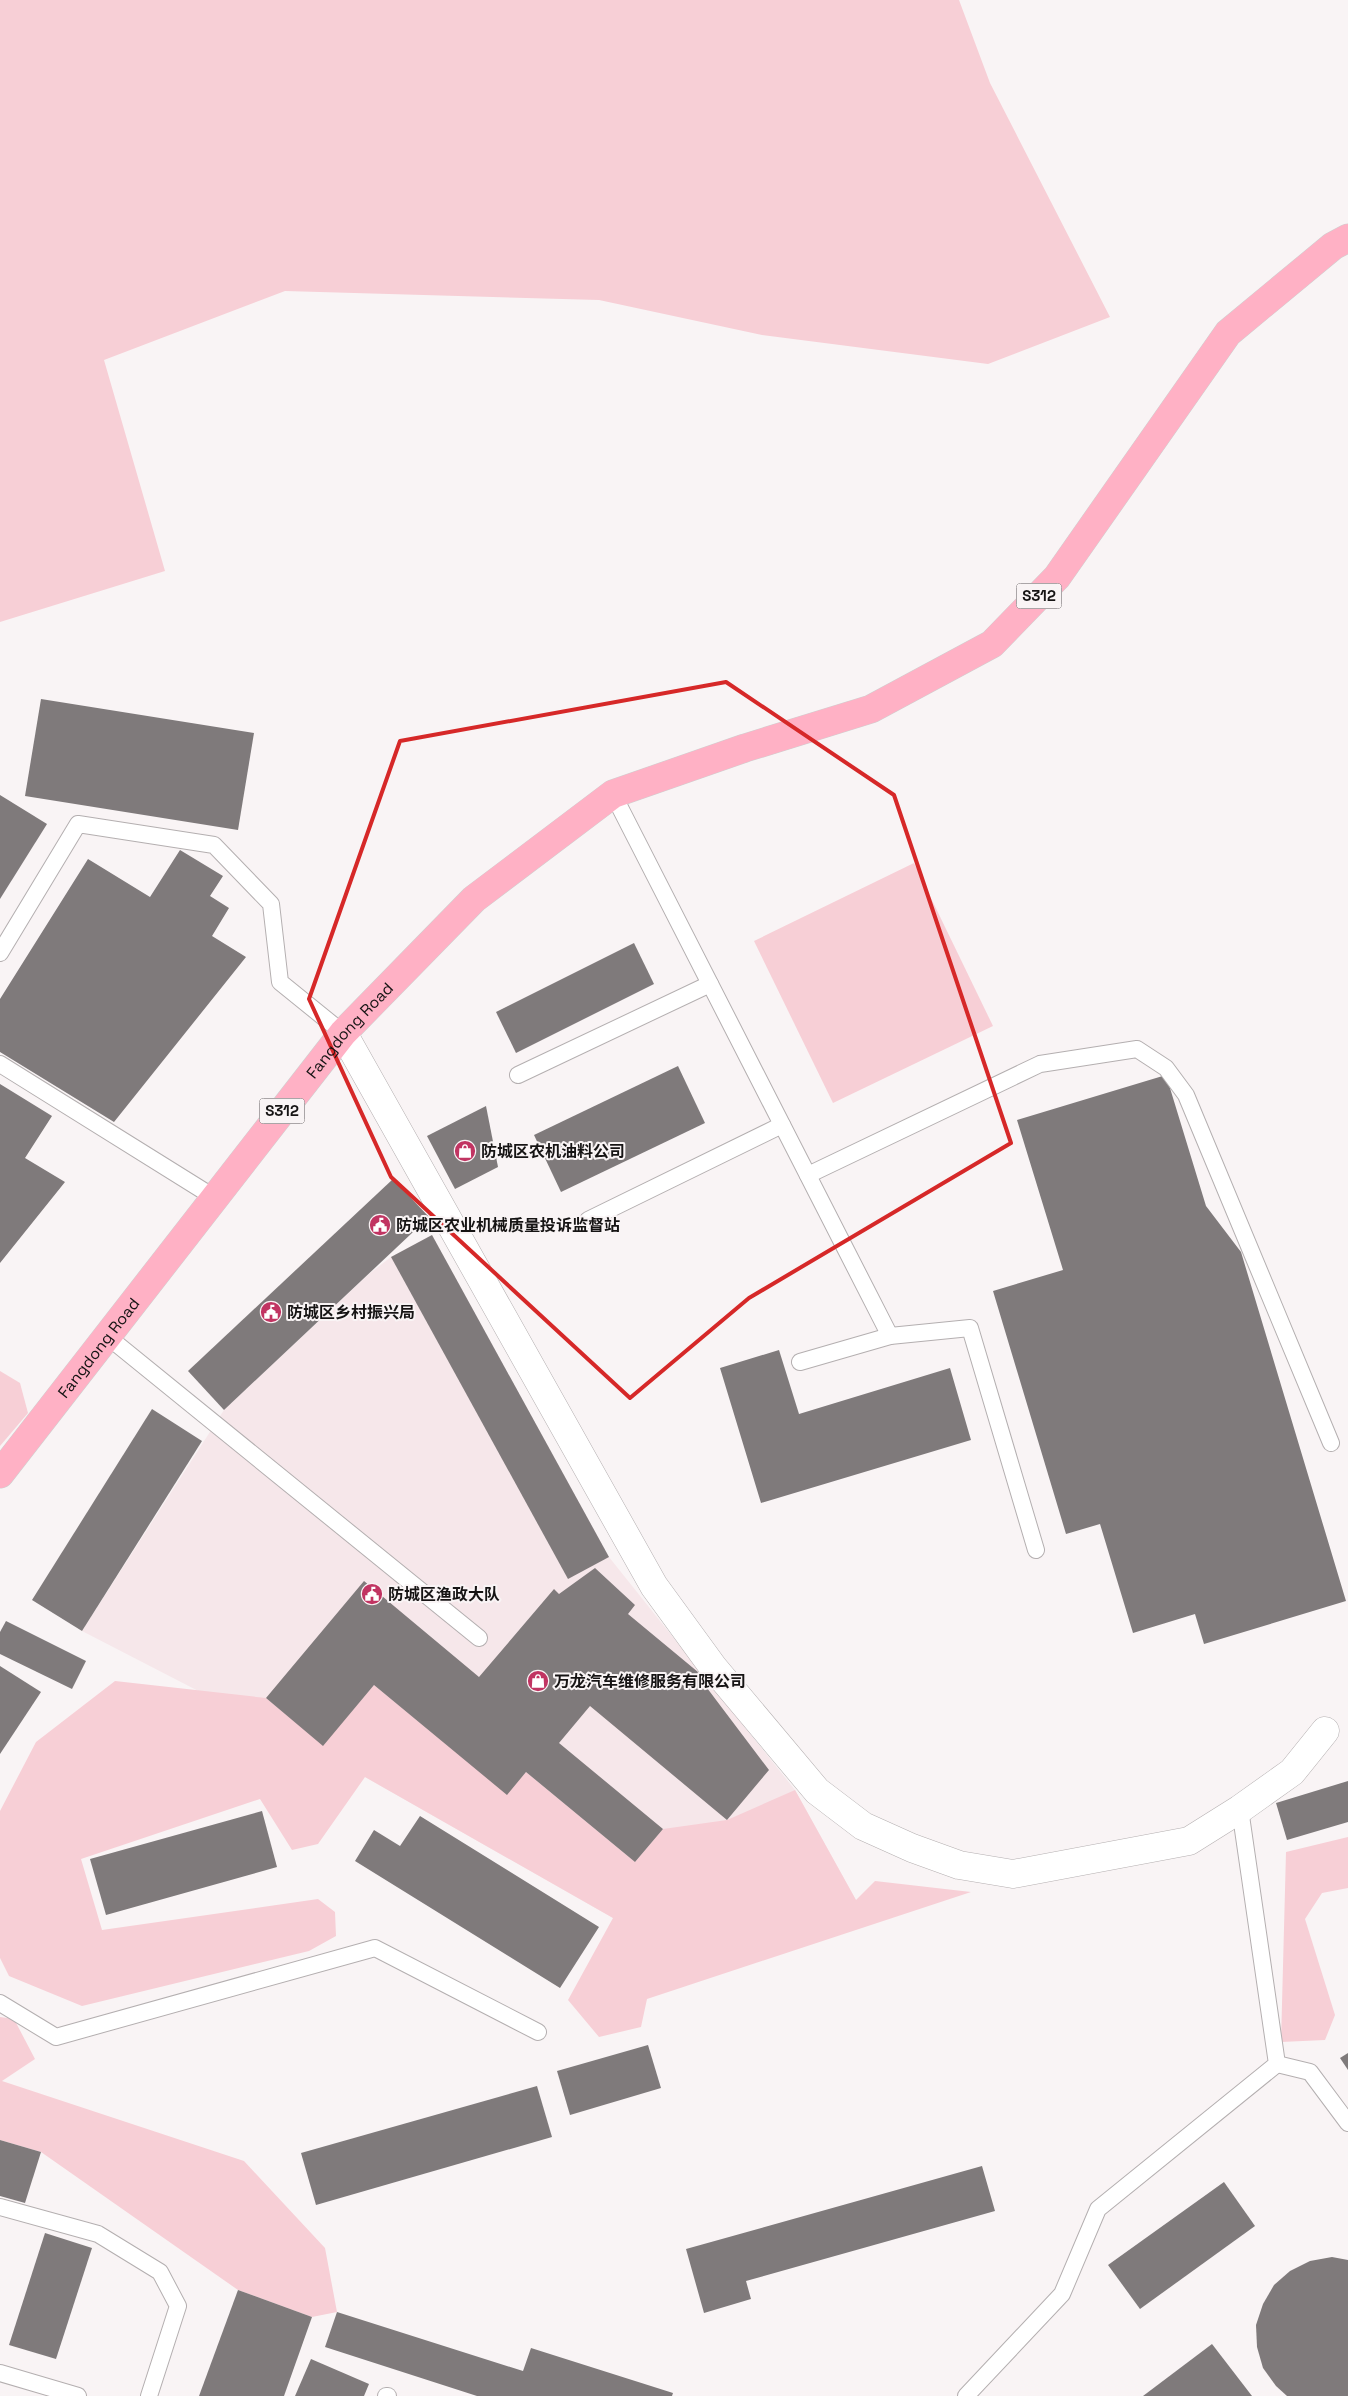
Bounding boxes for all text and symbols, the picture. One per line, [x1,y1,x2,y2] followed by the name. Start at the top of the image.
[1016,584,1062,608] road number: S312
[302,978,398,1083] street label: Fangdong Road
[260,1098,304,1124] road number: S312
[453,1139,477,1163] shop icon: 防城区农机油料公司
[481,1141,625,1162] place label: 防城区农机油料公司
[368,1213,392,1237] public building icon: 防城区农业机械质量投诉监督站
[396,1215,620,1236] place label: 防城区农业机械质量投诉监督站
[53,1294,144,1402] street label: Fangdong Road
[259,1300,283,1324] public building icon: 防城区乡村振兴局
[287,1302,415,1323] place label: 防城区乡村振兴局
[360,1582,384,1606] public building icon: 防城区渔政大队
[388,1584,500,1605] place label: 防城区渔政大队
[526,1669,550,1693] shop icon: 万龙汽车维修服务有限公司
[554,1671,746,1692] place label: 万龙汽车维修服务有限公司

